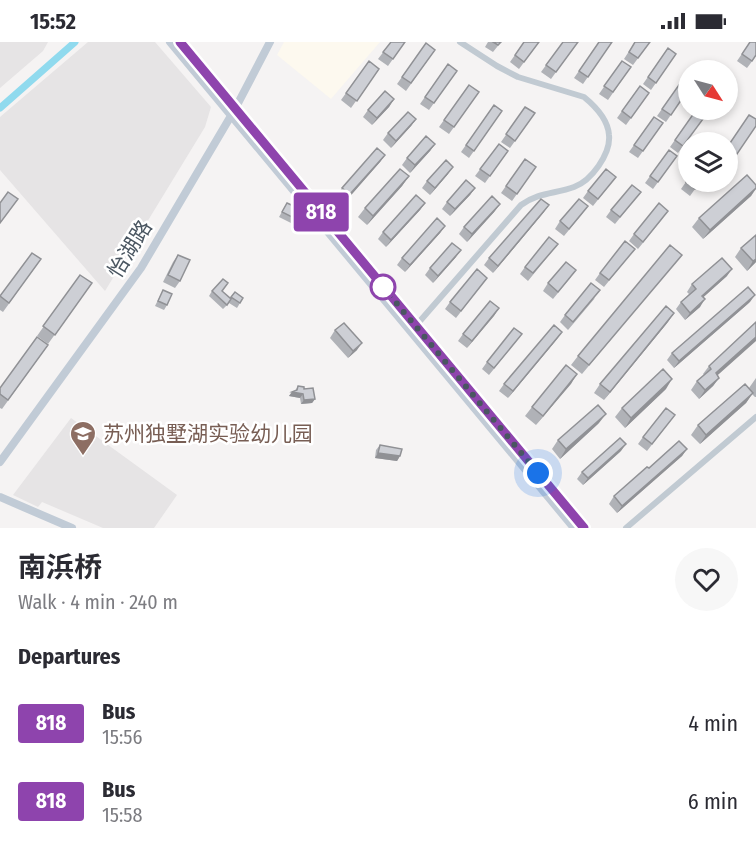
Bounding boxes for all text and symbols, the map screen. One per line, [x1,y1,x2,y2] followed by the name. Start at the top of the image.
[30,8,76,35] text: 15:52
[678,60,738,120] north arrow
[678,60,738,192] map controls
[678,132,738,192] button: layers
[286,192,356,232] line badge: 818
[306,199,336,225] text: 818
[102,215,158,283] street label: 怡湖路
[370,274,396,300] unlabelled marker
[68,419,98,457] school or university icon: 苏州独墅湖实验幼儿园
[103,421,313,447] place label: 苏州独墅湖实验幼儿园
[523,458,553,488] your location
[675,548,738,611] button: heart
[18,551,102,584] text: 南浜桥
[18,590,178,614] text: Walk · 4 min · 240 m
[18,643,120,670] text: Departures
[102,698,135,725] text: Bus
[36,710,66,736] text: 818
[688,710,738,737] text: 4 min
[102,725,142,749] text: 15:56
[102,776,135,803] text: Bus
[36,788,66,814] text: 818
[688,788,738,815] text: 6 min
[102,803,142,827] text: 15:58

